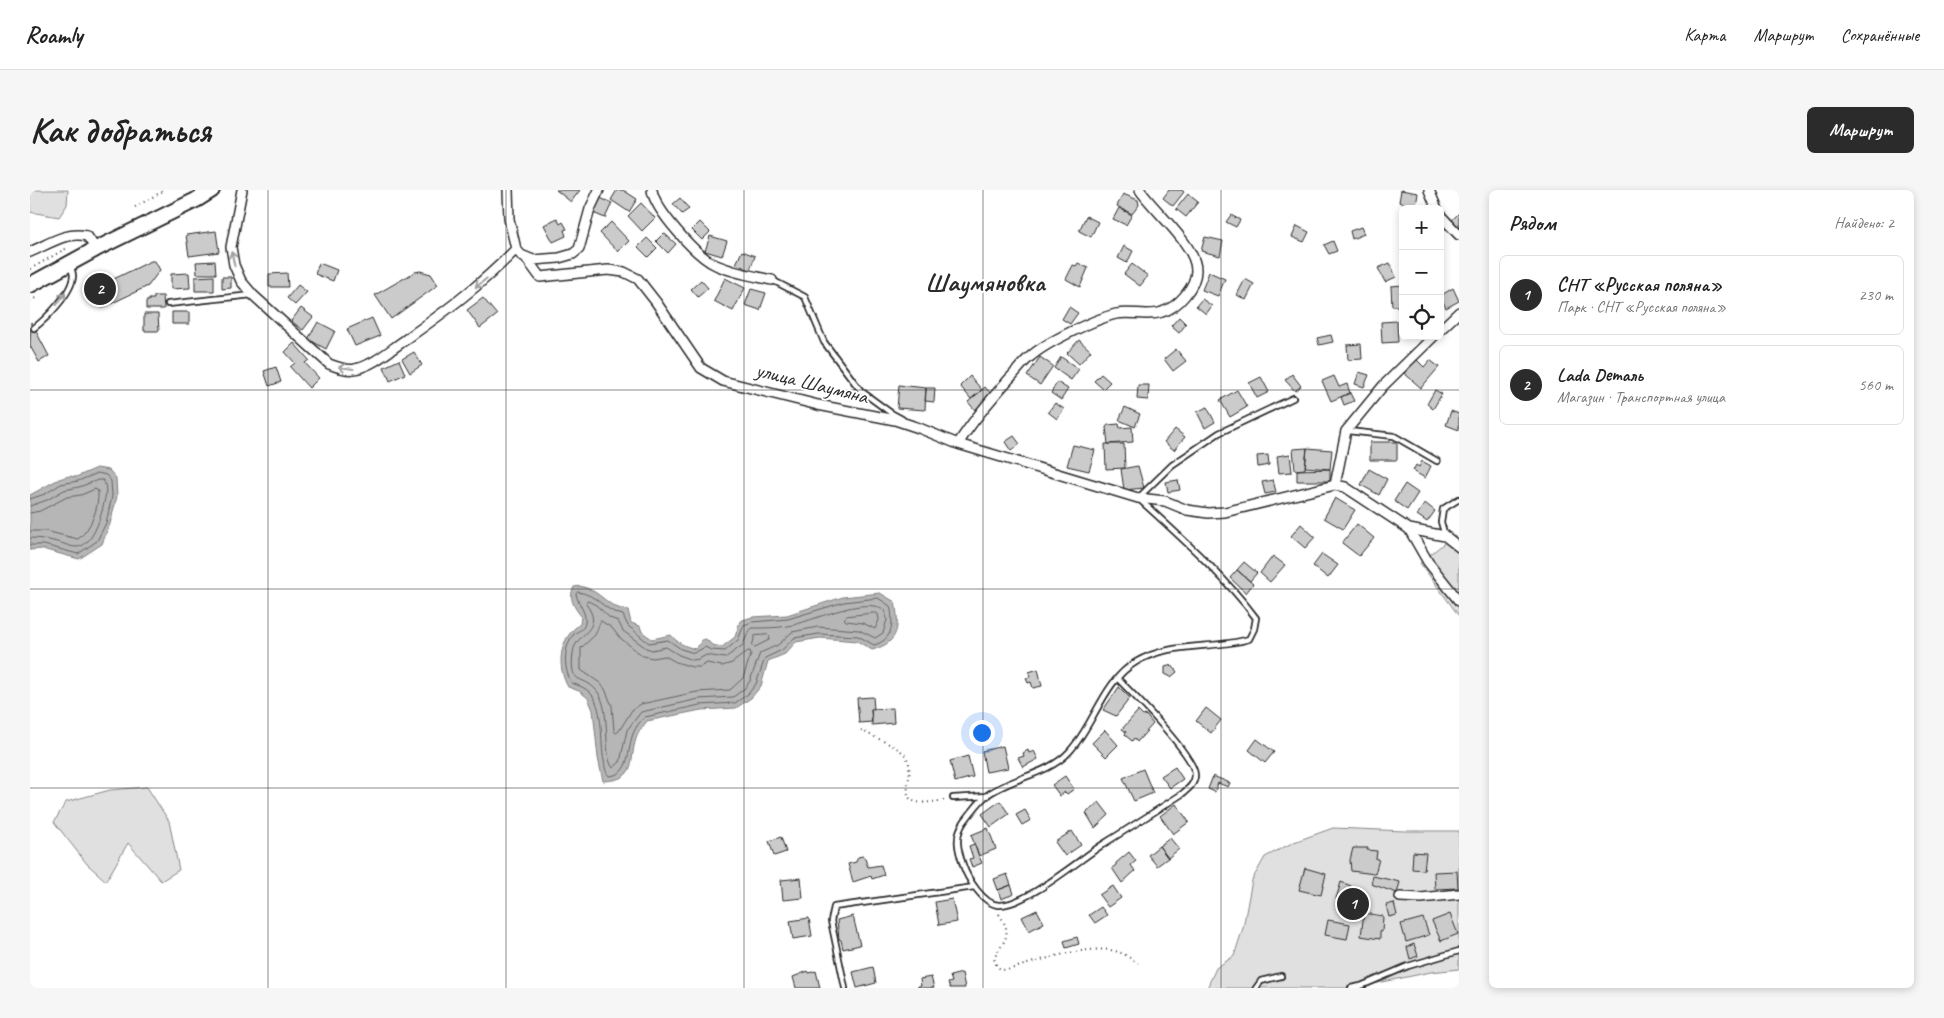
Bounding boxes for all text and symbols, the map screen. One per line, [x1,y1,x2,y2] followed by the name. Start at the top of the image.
[25,20,82,50] text: Roamly
[1684,24,1725,46] text: Карта
[1753,24,1813,46] text: Маршрут
[1841,24,1919,46] text: Сохранённые
[1807,107,1914,153] button: Маршрут
[30,108,211,153] text: Как добраться
[1399,205,1444,340] map controls
[1399,205,1444,250] button: +
[1509,210,1556,236] text: Рядом
[1834,213,1894,233] text: Найдено: 2
[1399,250,1444,295] button: −
[228,251,237,267] one-way arrow
[925,266,1046,299] district label: Шаумяновка
[84,270,116,308] pin: 2
[1557,273,1722,297] text: СНТ «Русская поляна»
[475,278,488,289] one-way arrow
[1522,285,1530,305] text: 1
[1859,285,1893,305] text: 230 m
[56,293,66,307] one-way arrow
[1399,295,1444,340] button: locate
[1557,297,1726,317] text: Парк · СНТ «Русская поляна»
[751,356,873,410] street label: улица Шаумяна
[338,363,354,373] one-way arrow
[1557,363,1643,387] text: Lada Dеталь
[1522,375,1530,395] text: 2
[1859,375,1893,395] text: 560 m
[1557,387,1725,407] text: Магазин · Транспортная улица
[969,720,995,746] your location
[1337,885,1369,923] pin: 1

